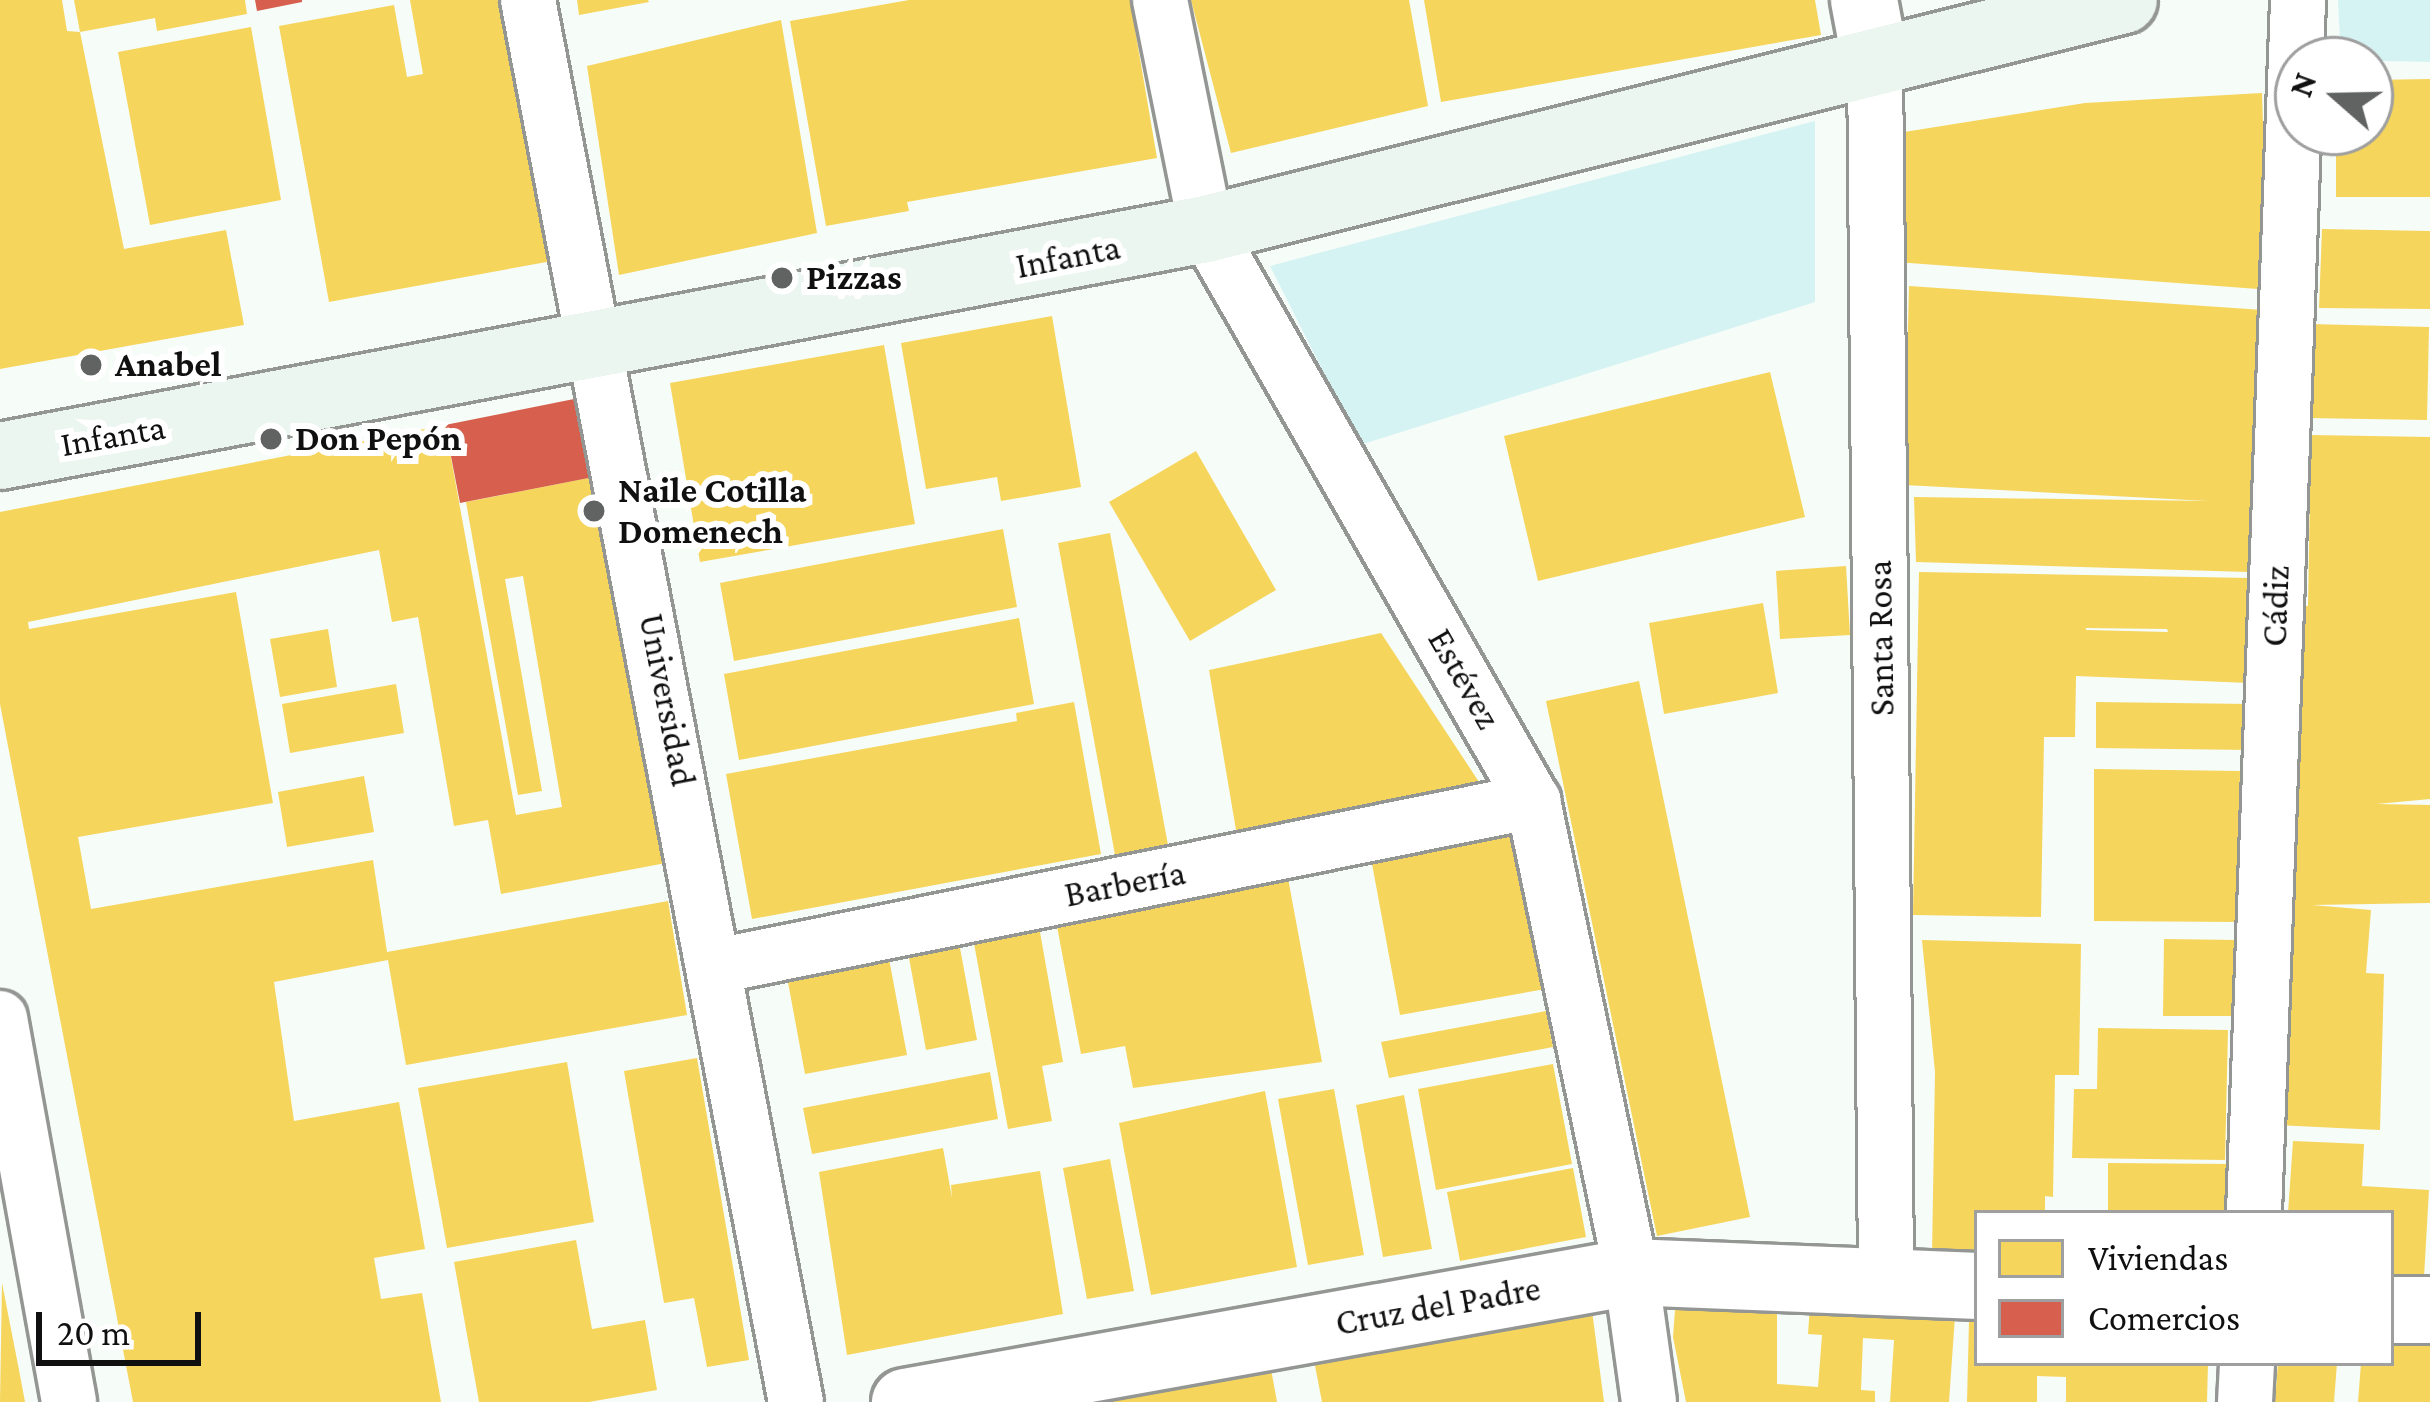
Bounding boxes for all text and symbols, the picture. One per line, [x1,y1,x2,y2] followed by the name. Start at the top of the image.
[2274,36,2394,156] north arrow
[2281,68,2324,101] text: N
[1012,226,1124,288] street label: Infanta
[806,256,902,300] place label: Pizzas
[769,265,795,291] marker: Pizzas
[115,343,221,387] place label: Anabel
[78,352,104,378] marker: Anabel
[57,406,169,466] street label: Infanta
[295,417,461,461] place label: Don Pepón
[258,426,284,452] marker: Don Pepón
[618,468,807,553] place label: Naile Cotilla Domenech
[581,498,607,524] marker: Naile Cotilla Domenech
[1858,560,1904,716] street label: Santa Rosa
[2253,565,2299,647] street label: Cádiz
[629,610,705,790] street label: Universidad
[1418,621,1510,737] street label: Estévez
[1061,851,1189,917] street label: Barbería
[1974,1210,2394,1366] legend
[2088,1238,2228,1278] text: Viviendas
[1332,1267,1544,1345] street label: Cruz del Padre
[42,1288,207,1362] scale bar
[2088,1298,2240,1338] text: Comercios
[57,1313,130,1353] text: 20 m

